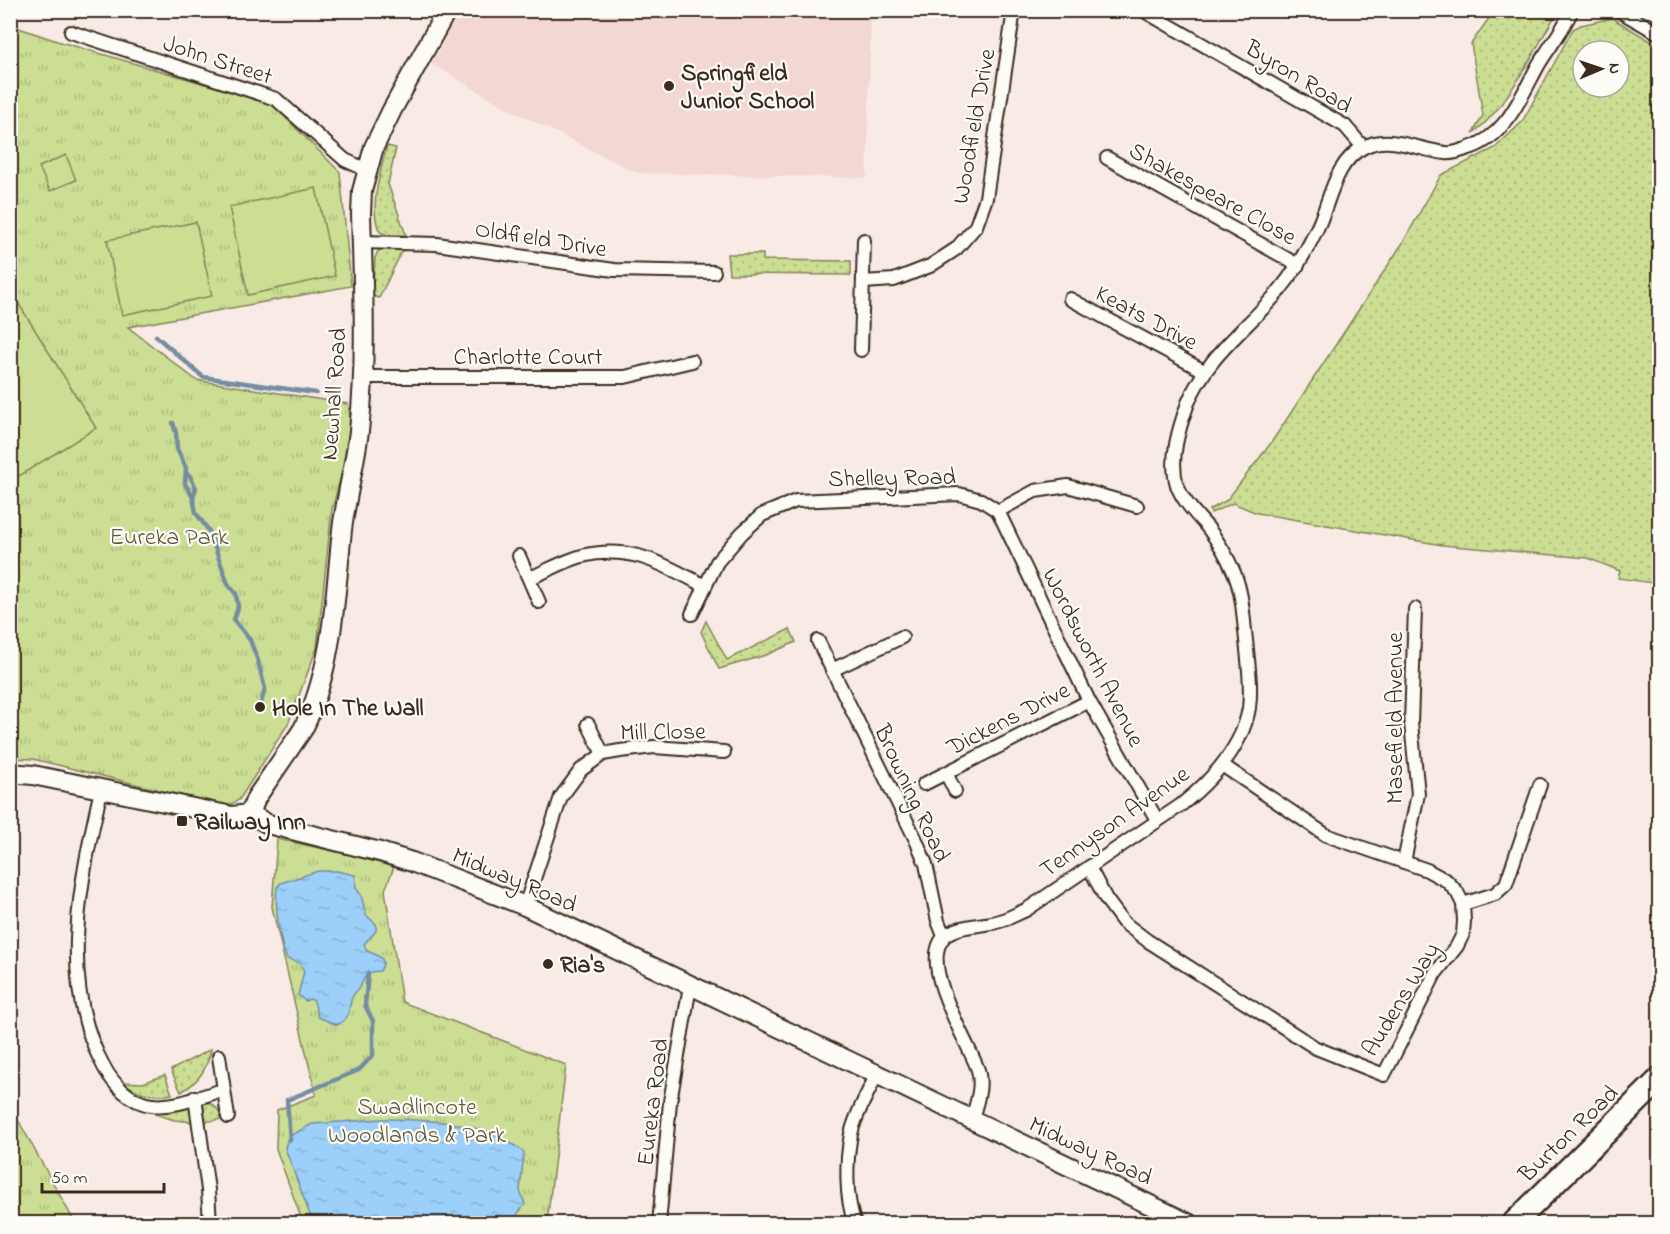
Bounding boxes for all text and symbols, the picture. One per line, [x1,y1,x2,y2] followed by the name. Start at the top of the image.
[158,27,276,96] street label: John Street
[1236,32,1358,125] street label: Byron Road
[1571,39,1631,99] north arrow
[945,46,1006,207] street label: Woodfield Drive
[681,57,814,120] place label: Springfield Junior School
[1602,63,1626,75] text: N
[662,79,676,93] marker: Springfield Junior School
[1122,135,1302,256] street label: Shakespeare Close
[472,213,609,268] street label: Oldfield Drive
[1088,278,1204,361] street label: Keats Drive
[313,326,358,462] street label: Newhall Road
[453,341,603,376] street label: Charlotte Court
[828,461,957,499] street label: Shelley Road
[109,521,229,556] park label: Eureka Park
[1031,562,1152,754] street label: Wordsworth Avenue
[1379,632,1414,804] street label: Masefield Avenue
[941,674,1077,767] street label: Dickens Drive
[272,692,424,727] place label: Hole In The Wall
[253,700,267,714] marker: Hole In The Wall
[620,715,706,752] street label: Mill Close
[863,718,958,869] street label: Browning Road
[1033,758,1198,889] street label: Tennyson Avenue
[194,806,306,842] place label: Railway Inn
[175,814,189,828] marker: Railway Inn
[446,839,582,924] street label: Midway Road
[1354,937,1451,1065] street label: Audens Way
[560,949,605,984] place label: Ria's
[541,957,555,971] marker: Ria's
[629,1036,680,1168] street label: Eureka Road
[1511,1077,1628,1192] street label: Burton Road
[328,1091,506,1154] park label: Swadlincote Woodlands & Park
[1022,1108,1158,1197] street label: Midway Road
[42,1156,164,1194] scale bar
[51,1166,88,1192] text: 50 m

